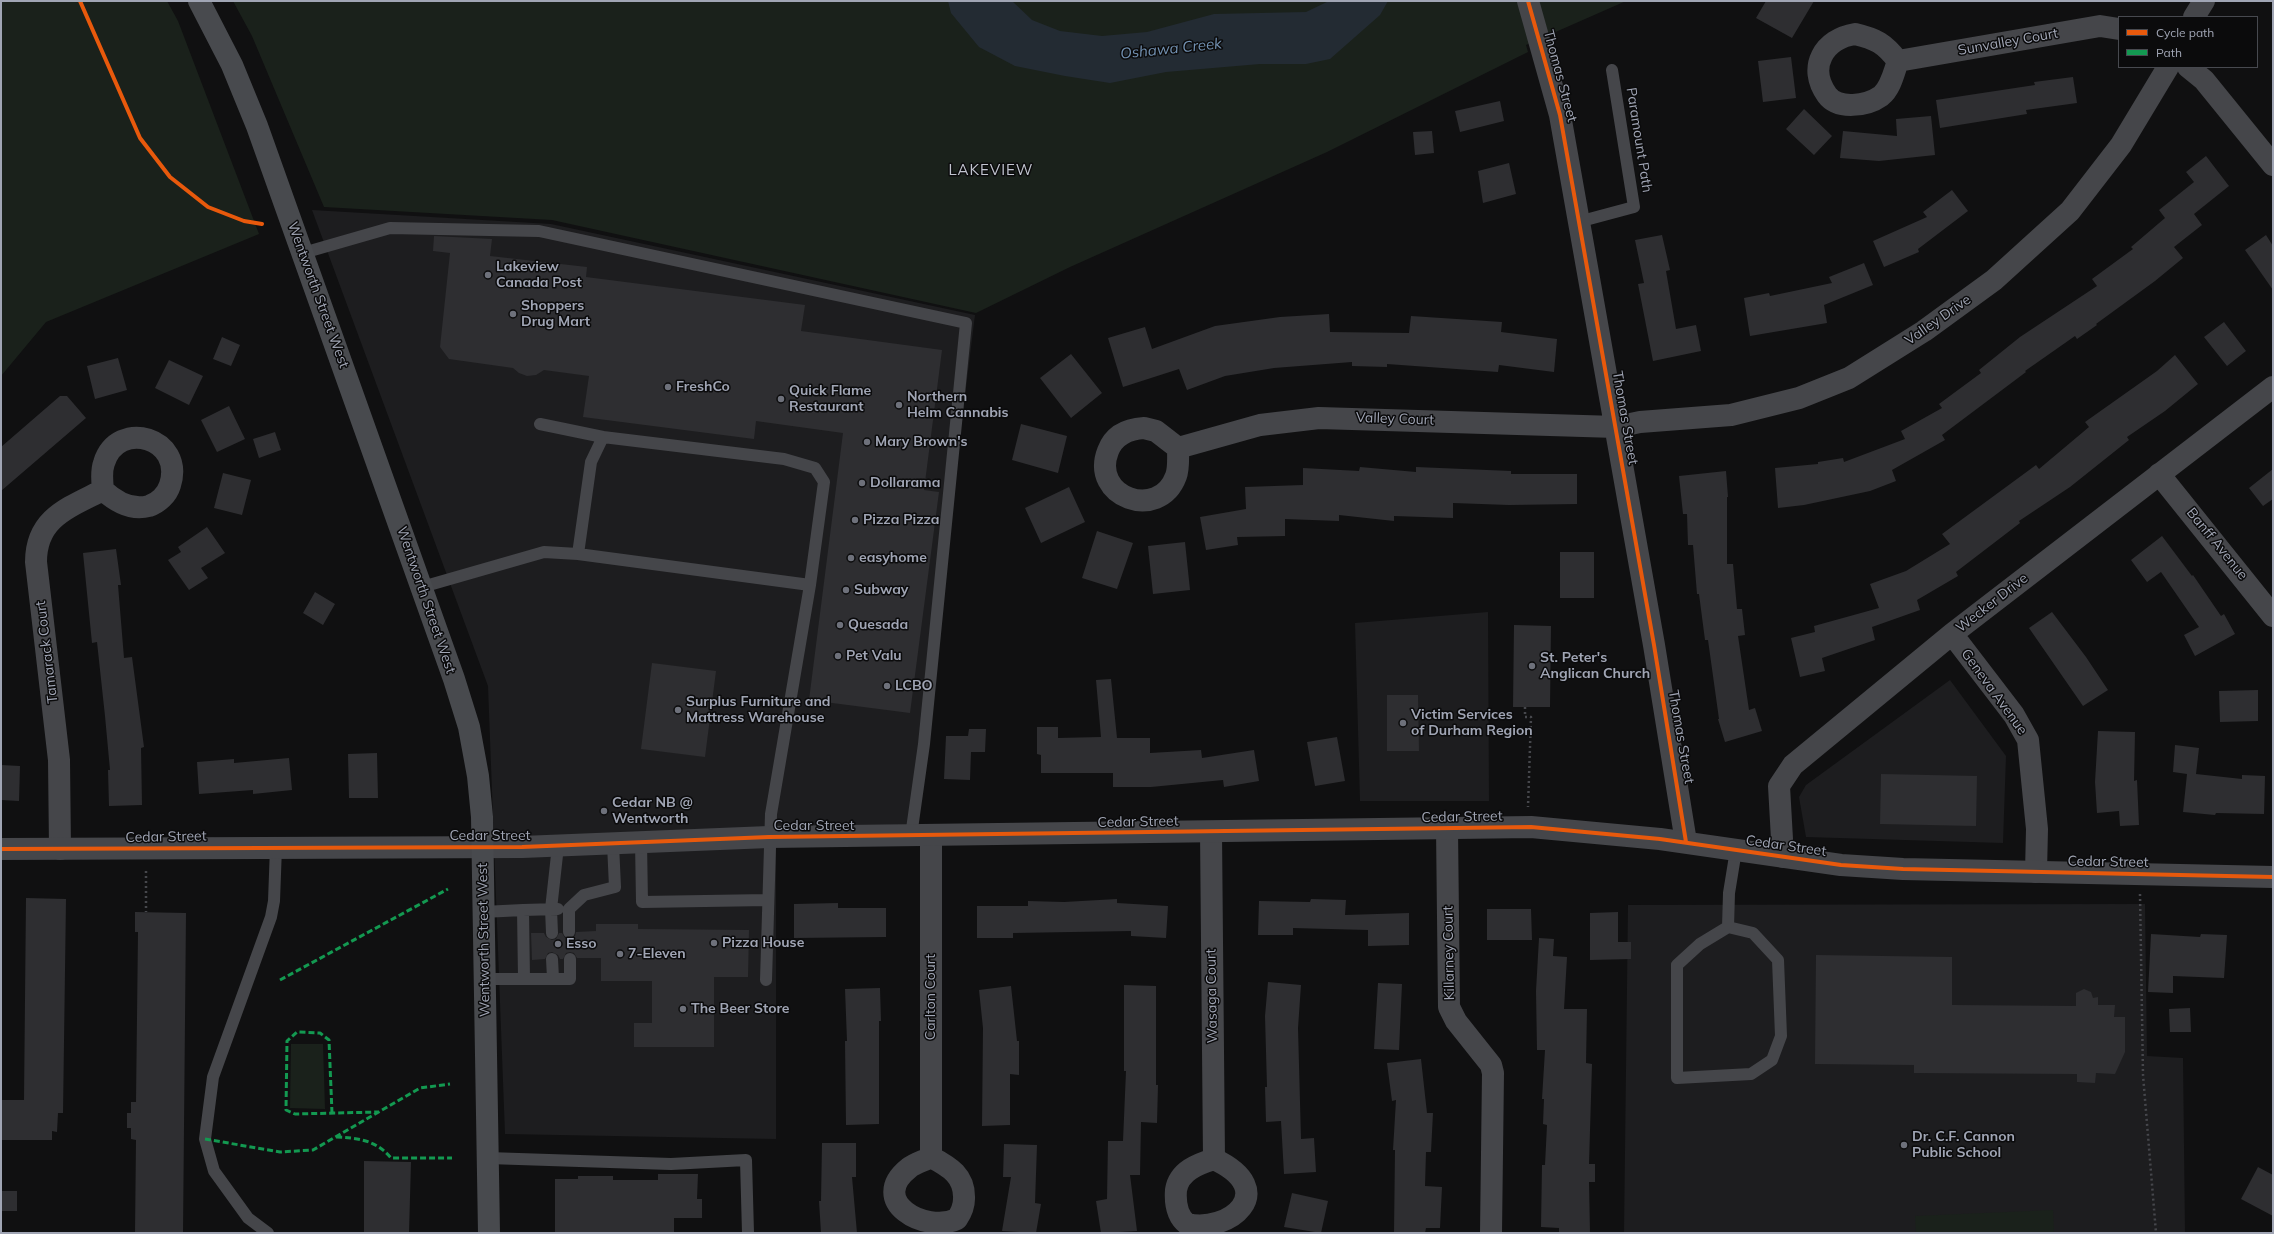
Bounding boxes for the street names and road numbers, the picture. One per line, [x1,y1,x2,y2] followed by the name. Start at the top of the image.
[1957,25,2059,59] street label: Sunvalley Court
[1540,28,1580,124] street label: Thomas Street
[1622,86,1656,194] street label: Paramount Path
[284,220,352,370] street label: Wentworth Street West
[1902,291,1974,349] street label: Valley Drive
[1609,370,1641,466] street label: Thomas Street
[1356,409,1434,429] street label: Valley Court
[2183,505,2251,583] street label: Banff Avenue
[393,524,459,676] street label: Wentworth Street West
[1953,570,2031,636] street label: Wecker Drive
[32,600,62,704] street label: Tamarack Court
[1957,646,2031,738] street label: Geneva Avenue
[1665,689,1697,785] street label: Thomas Street
[1421,808,1503,826] street label: Cedar Street
[1097,813,1179,831] street label: Cedar Street
[774,818,854,834] street label: Cedar Street
[125,828,207,846] street label: Cedar Street
[450,828,530,844] street label: Cedar Street
[1745,832,1827,860] street label: Cedar Street
[2067,853,2149,871] street label: Cedar Street
[474,863,494,1017] street label: Wentworth Street West
[1440,906,1458,1000] street label: Killarney Court
[1203,949,1221,1043] street label: Wasaga Court
[923,954,939,1040] street label: Carlton Court

